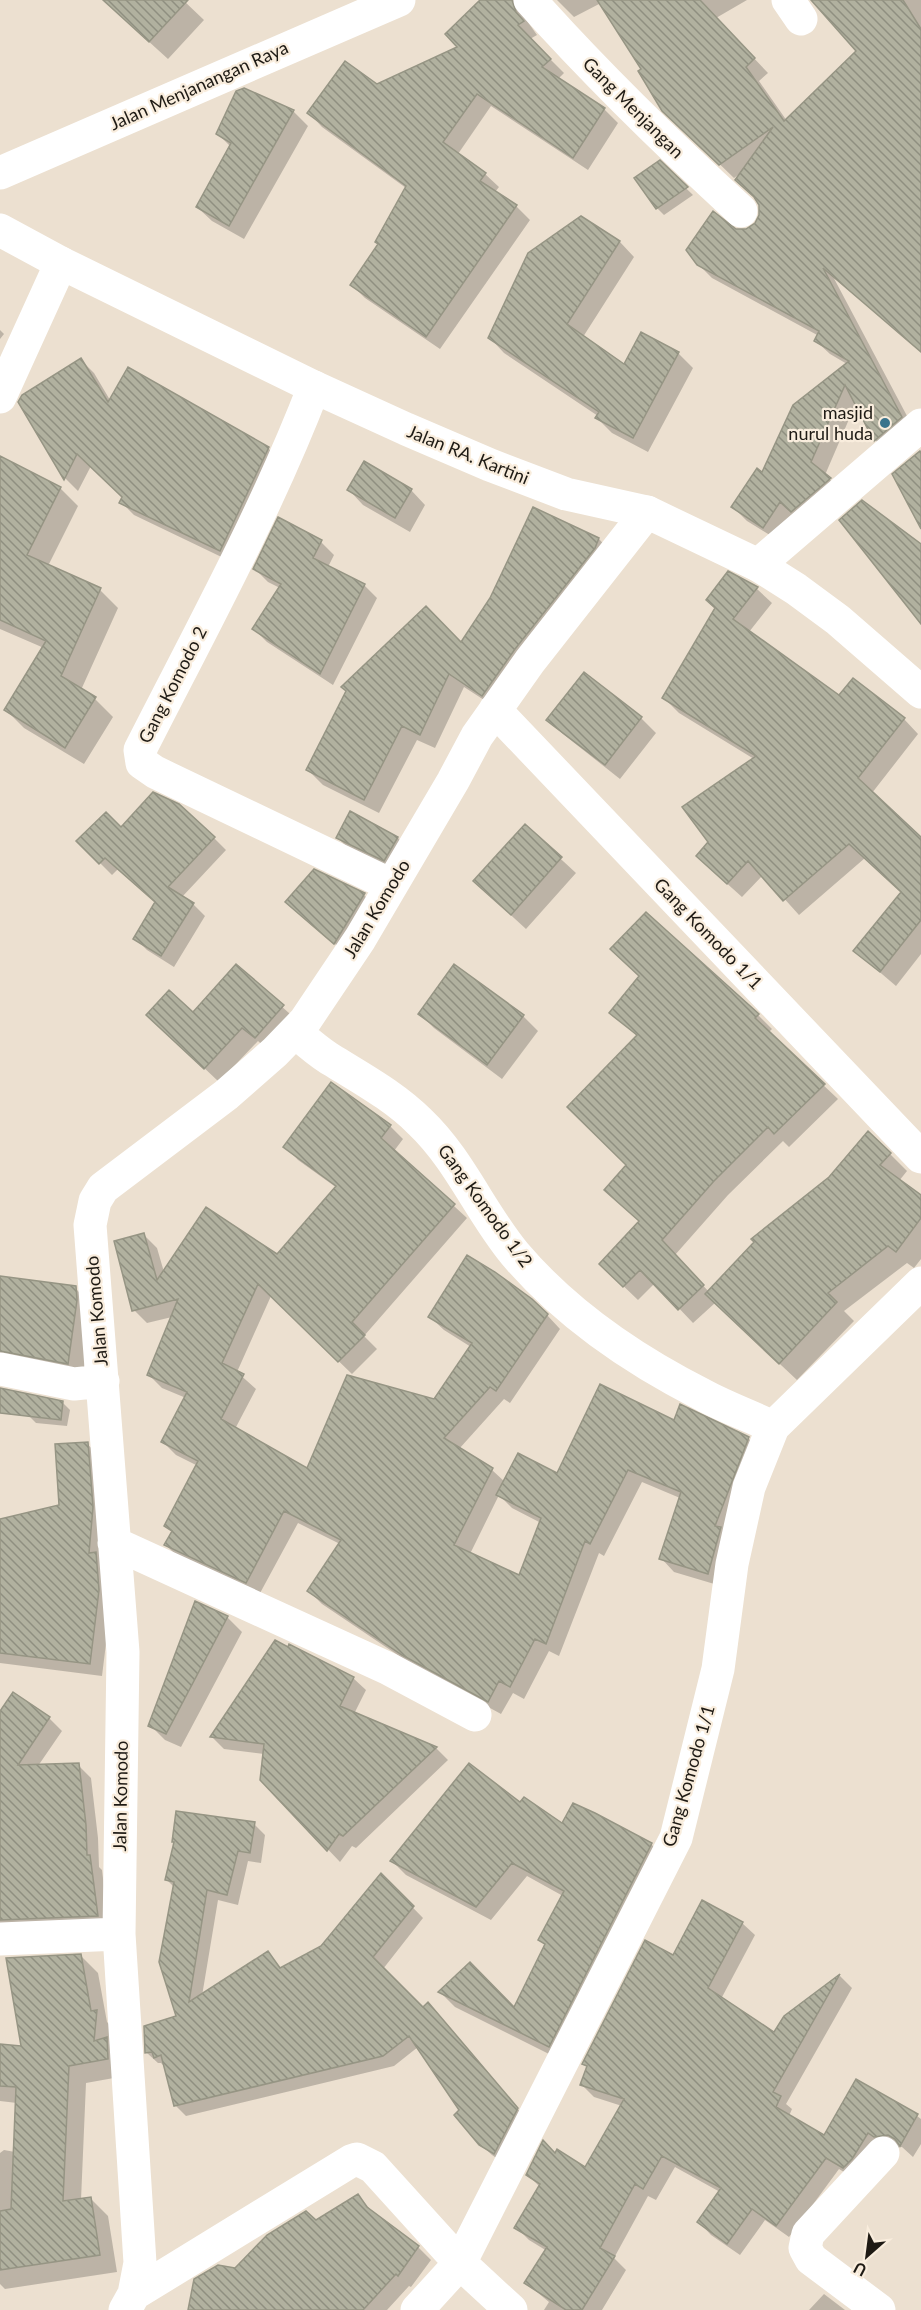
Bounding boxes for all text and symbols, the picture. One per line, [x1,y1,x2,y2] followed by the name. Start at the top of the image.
[106,36,291,134] street label: Jalan Menjanangan Raya
[579,52,689,162] street label: Gang Menjangan
[788,401,873,444] place label: masjid nurul huda
[878,416,892,430] marker: masjid nurul huda
[404,420,532,488] street label: Jalan RA. Kartini
[133,623,211,747] street label: Gang Komodo 2
[338,855,414,962] street label: Jalan Komodo
[650,873,767,994] street label: Gang Komodo 1/1
[434,1140,538,1271] street label: Gang Komodo 1/2
[80,1255,112,1367] street label: Jalan Komodo
[657,1702,719,1849] street label: Gang Komodo 1/1
[108,1740,132,1852] street label: Jalan Komodo
[837,2226,897,2286] north arrow
[850,2259,869,2281] text: U

